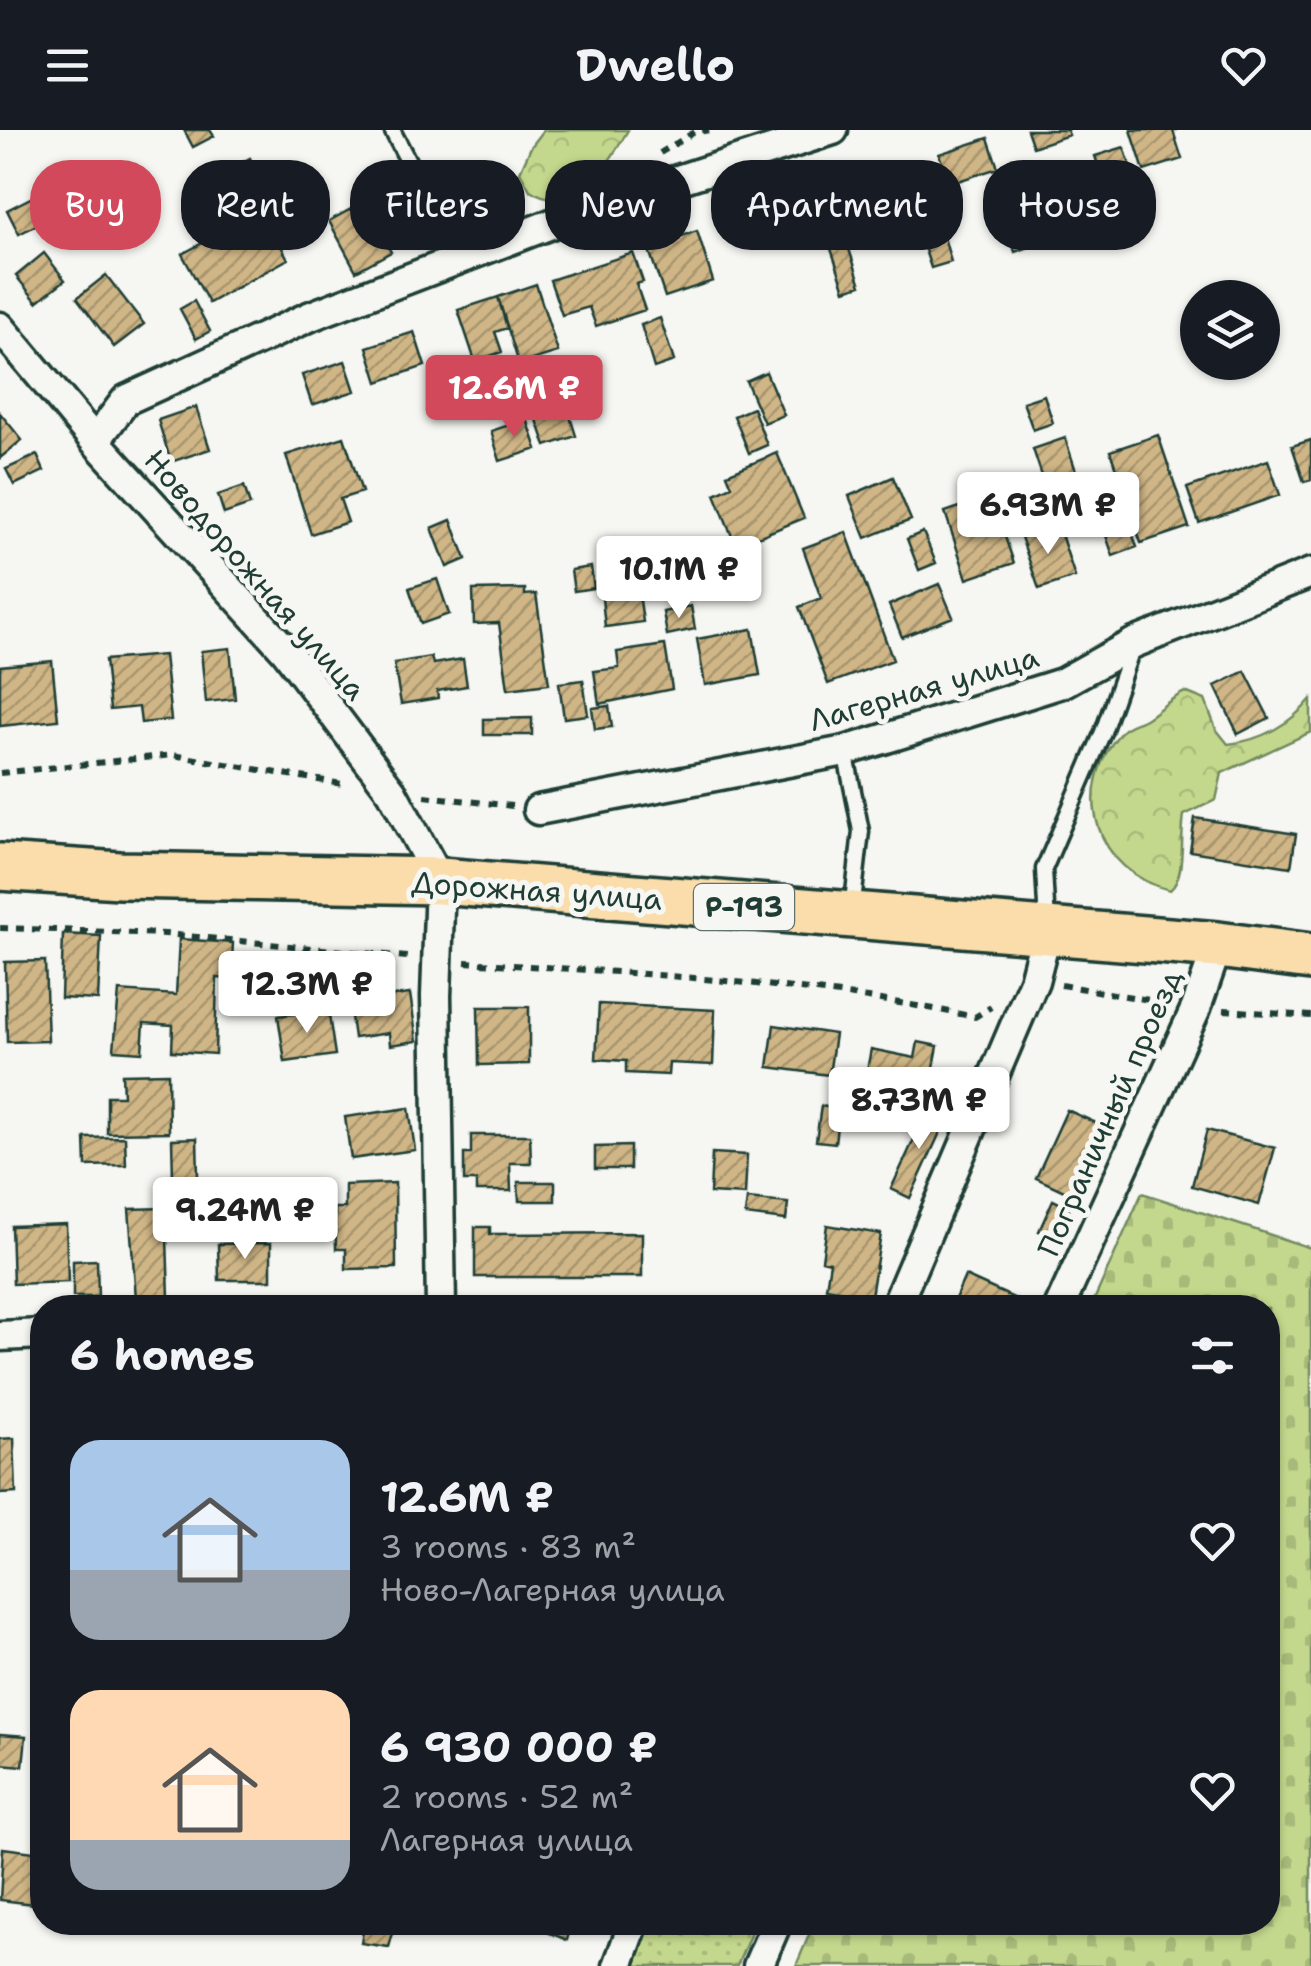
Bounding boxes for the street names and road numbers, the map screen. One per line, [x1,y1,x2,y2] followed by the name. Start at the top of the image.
[135,440,376,709] street label: Новодорожная улица
[804,636,1044,741] street label: Лагерная улица
[410,861,664,920] street label: Дорожная улица
[694,884,794,930] road number: Р-193
[1028,962,1191,1263] street label: Пограничный проезд

